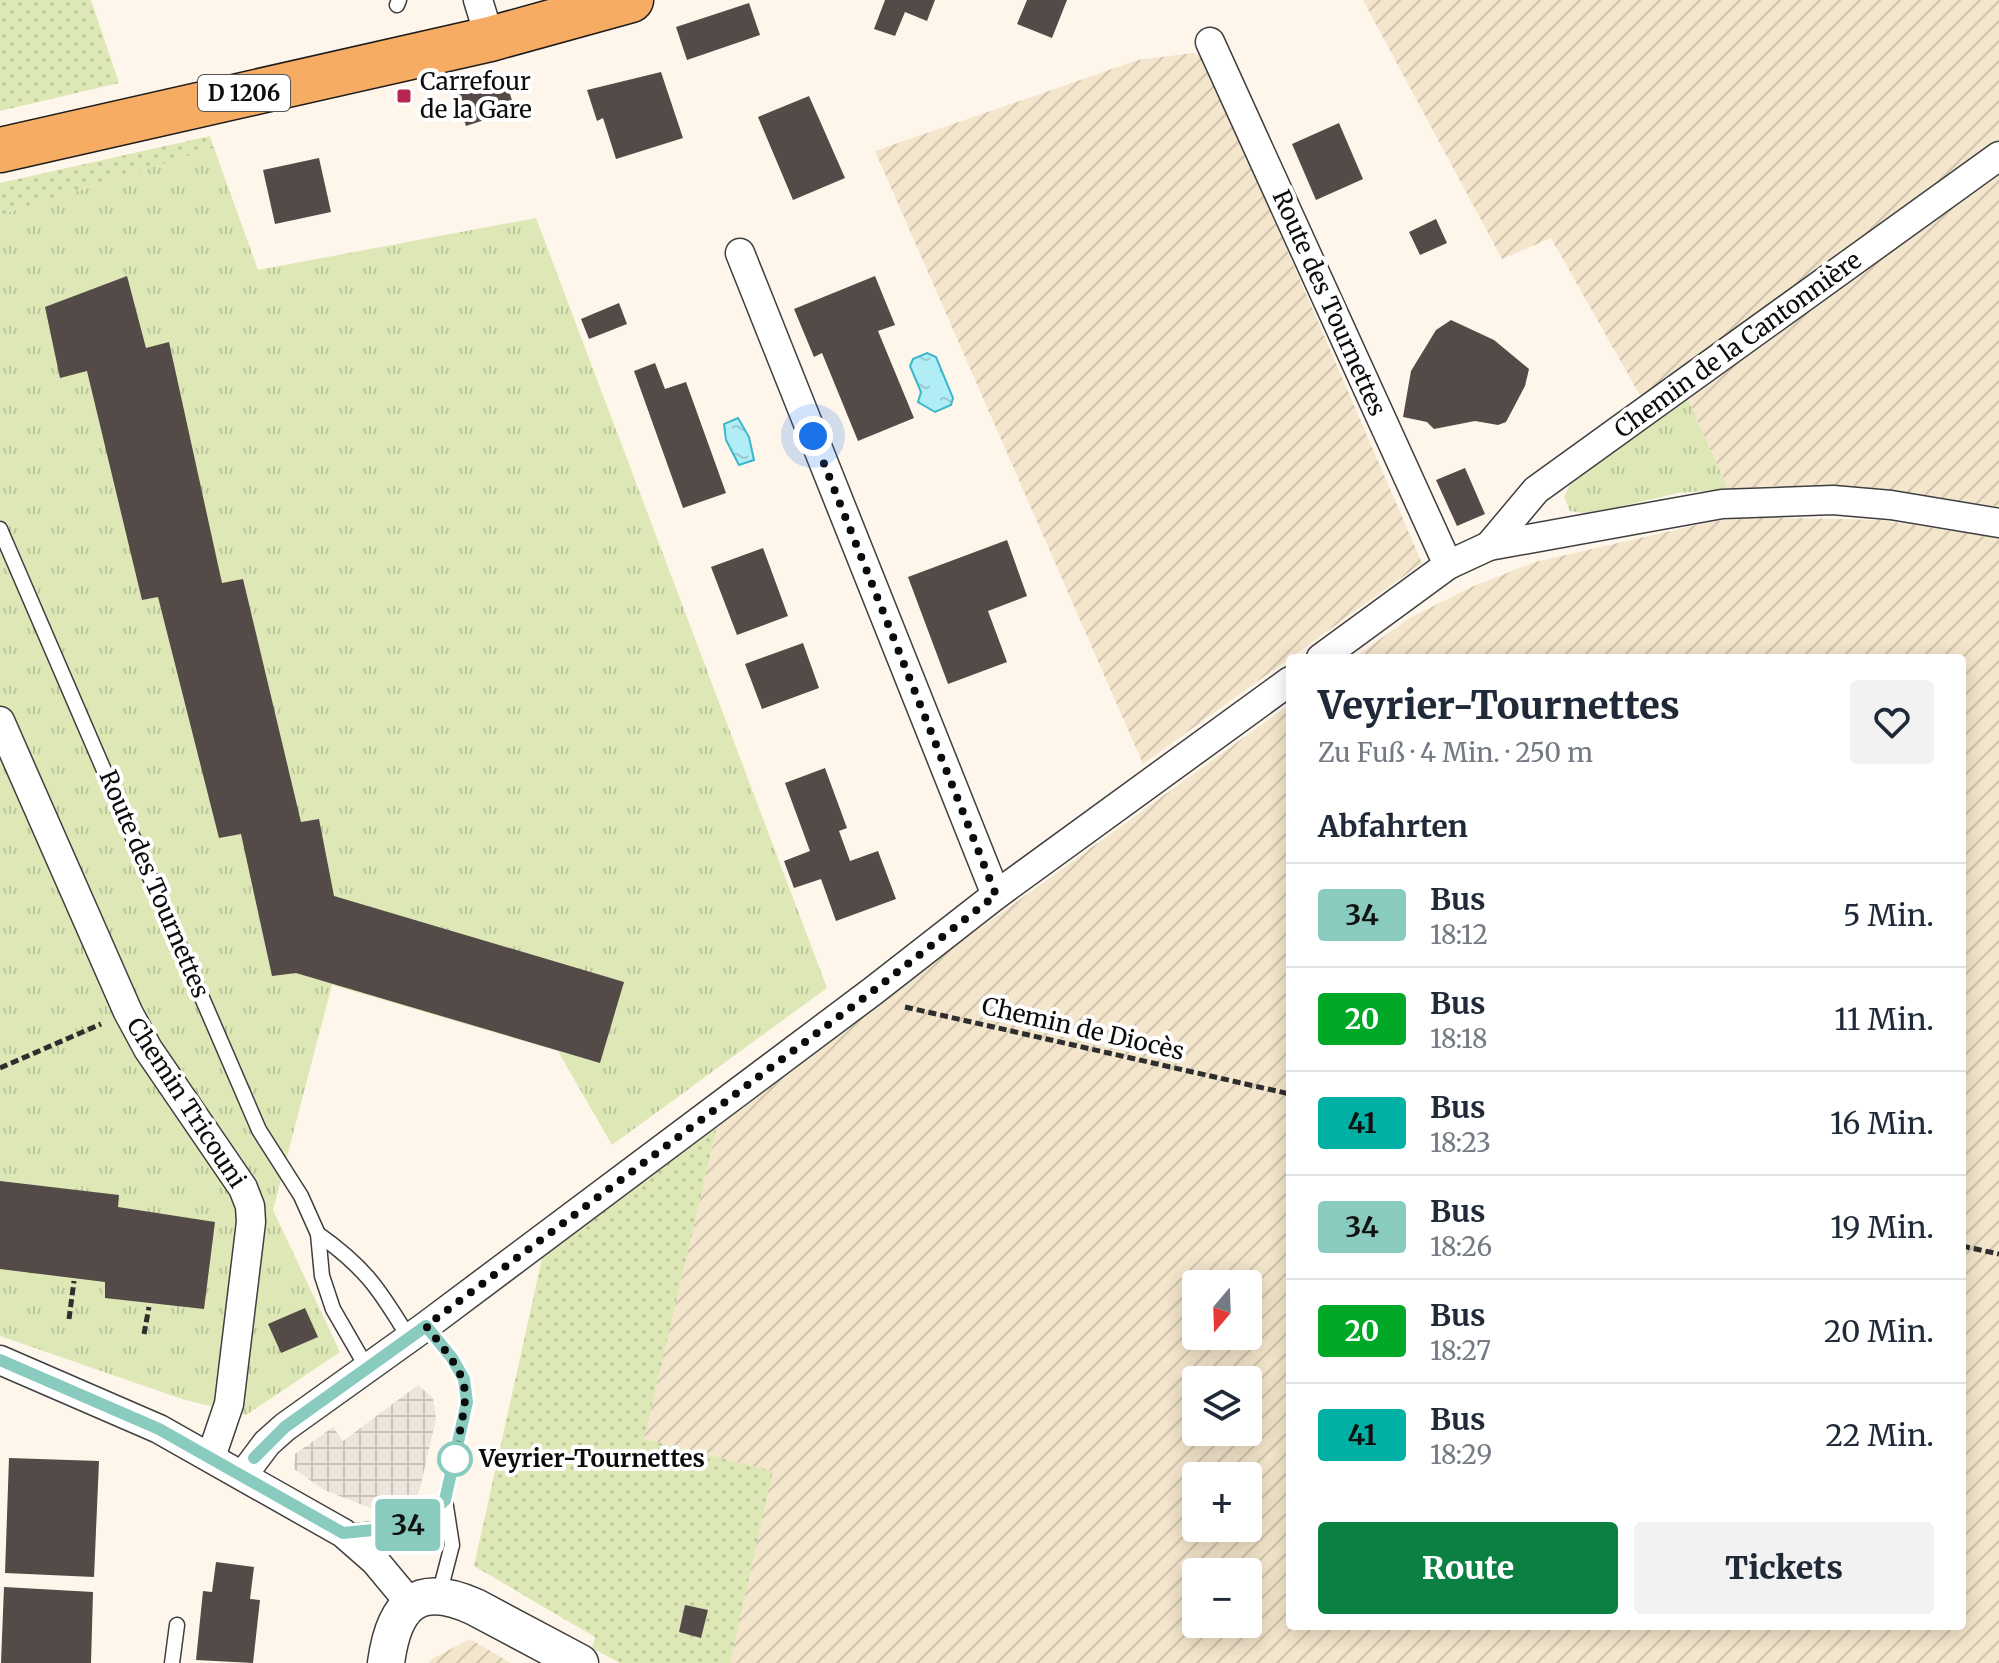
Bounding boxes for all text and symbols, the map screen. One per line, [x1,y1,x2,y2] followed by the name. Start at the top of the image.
[420,66,532,125] place label: Carrefour de la Gare
[198,75,290,111] road number: D 1206
[395,87,413,105] marker: Carrefour de la Gare
[1266,185,1393,421] street label: Route des Tournettes
[1608,245,1867,445] street label: Chemin de la Cantonnière
[793,416,833,456] your location
[1850,680,1934,764] button: heart
[1318,682,1680,729] text: Veyrier-Tournettes
[1318,736,1593,769] text: Zu Fuß · 4 Min. · 250 m
[92,765,216,1002] street label: Route des Tournettes
[1318,807,1468,845] text: Abfahrten
[1430,880,1486,918] text: Bus
[1843,896,1934,934] text: 5 Min.
[1345,897,1379,933] text: 34
[1430,918,1488,951] text: 18:12
[1430,984,1486,1022] text: Bus
[979,990,1187,1067] street label: Chemin de Diocès
[1834,1000,1934,1038] text: 11 Min.
[1345,1001,1379,1037] text: 20
[120,1012,253,1194] street label: Chemin Tricouni
[1430,1022,1487,1055] text: 18:18
[1430,1088,1486,1126] text: Bus
[1830,1104,1934,1142] text: 16 Min.
[1348,1105,1376,1141] text: 41
[1430,1126,1491,1159] text: 18:23
[1430,1192,1486,1230] text: Bus
[1830,1208,1934,1246] text: 19 Min.
[1345,1209,1379,1245] text: 34
[1430,1230,1492,1263] text: 18:26
[1182,1270,1262,1350] north arrow
[1182,1270,1262,1638] map controls
[1430,1296,1486,1334] text: Bus
[1824,1312,1934,1350] text: 20 Min.
[1345,1313,1379,1349] text: 20
[1430,1334,1491,1367] text: 18:27
[1182,1366,1262,1446] button: layers
[1430,1400,1486,1438] text: Bus
[1825,1416,1934,1454] text: 22 Min.
[1348,1417,1376,1453] text: 41
[1430,1438,1492,1471] text: 18:29
[438,1442,472,1476] marker: Veyrier-Tournettes
[478,1443,705,1474] place label: Veyrier-Tournettes
[1182,1462,1262,1542] button: +
[372,1499,444,1551] line badge: 34
[391,1507,425,1543] text: 34
[1318,1522,1618,1614] button: Route
[1634,1522,1934,1614] button: Tickets
[1182,1558,1262,1638] button: −

